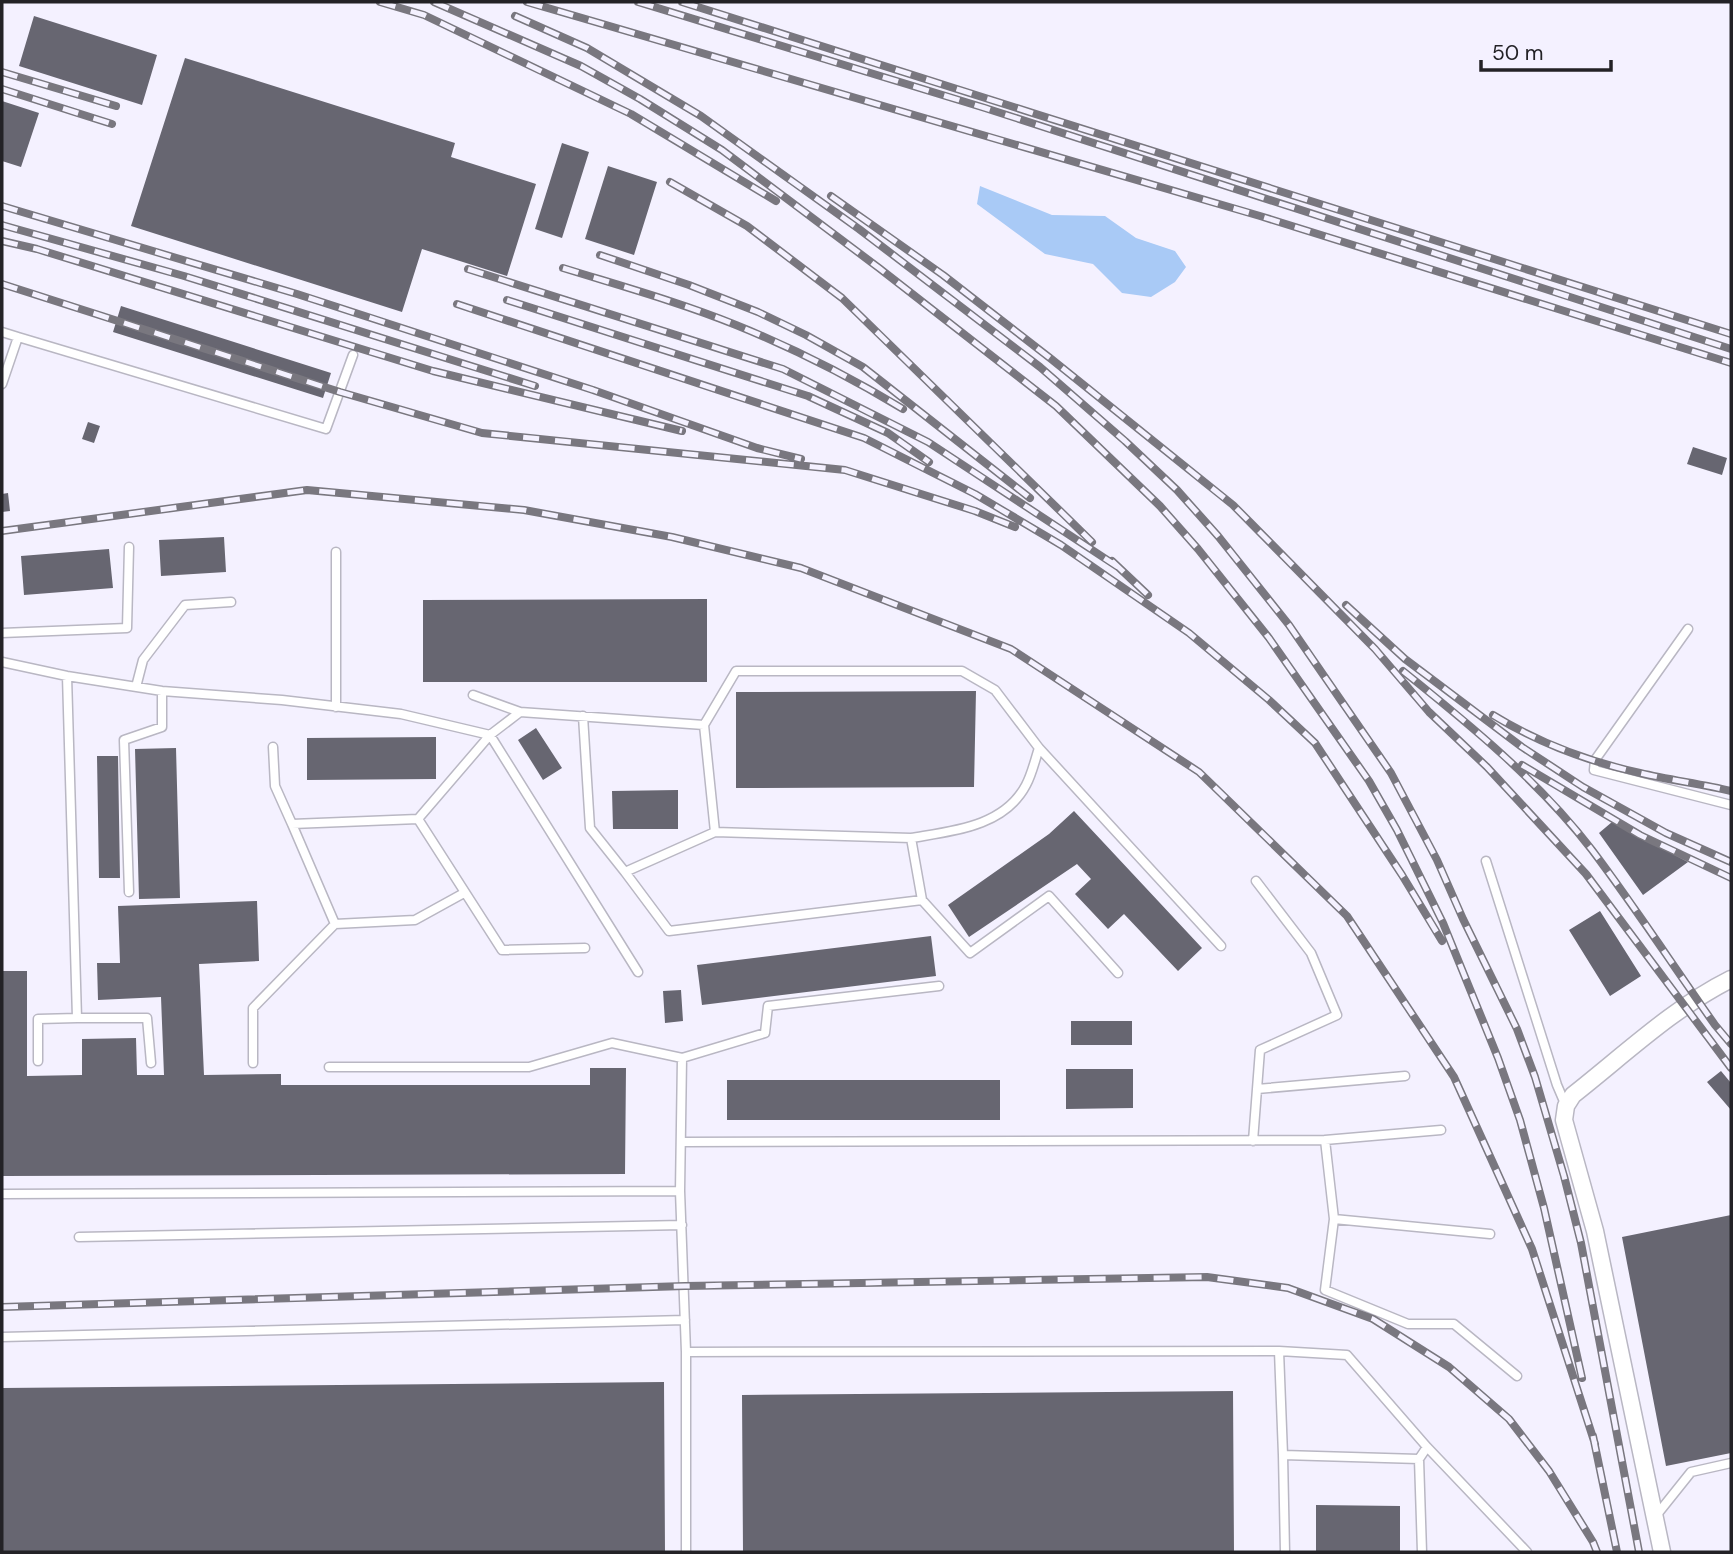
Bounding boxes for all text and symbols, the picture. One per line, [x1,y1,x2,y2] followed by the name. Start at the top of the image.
[1481,28,1610,72] scale bar
[1492,39,1543,67] text: 50 m

